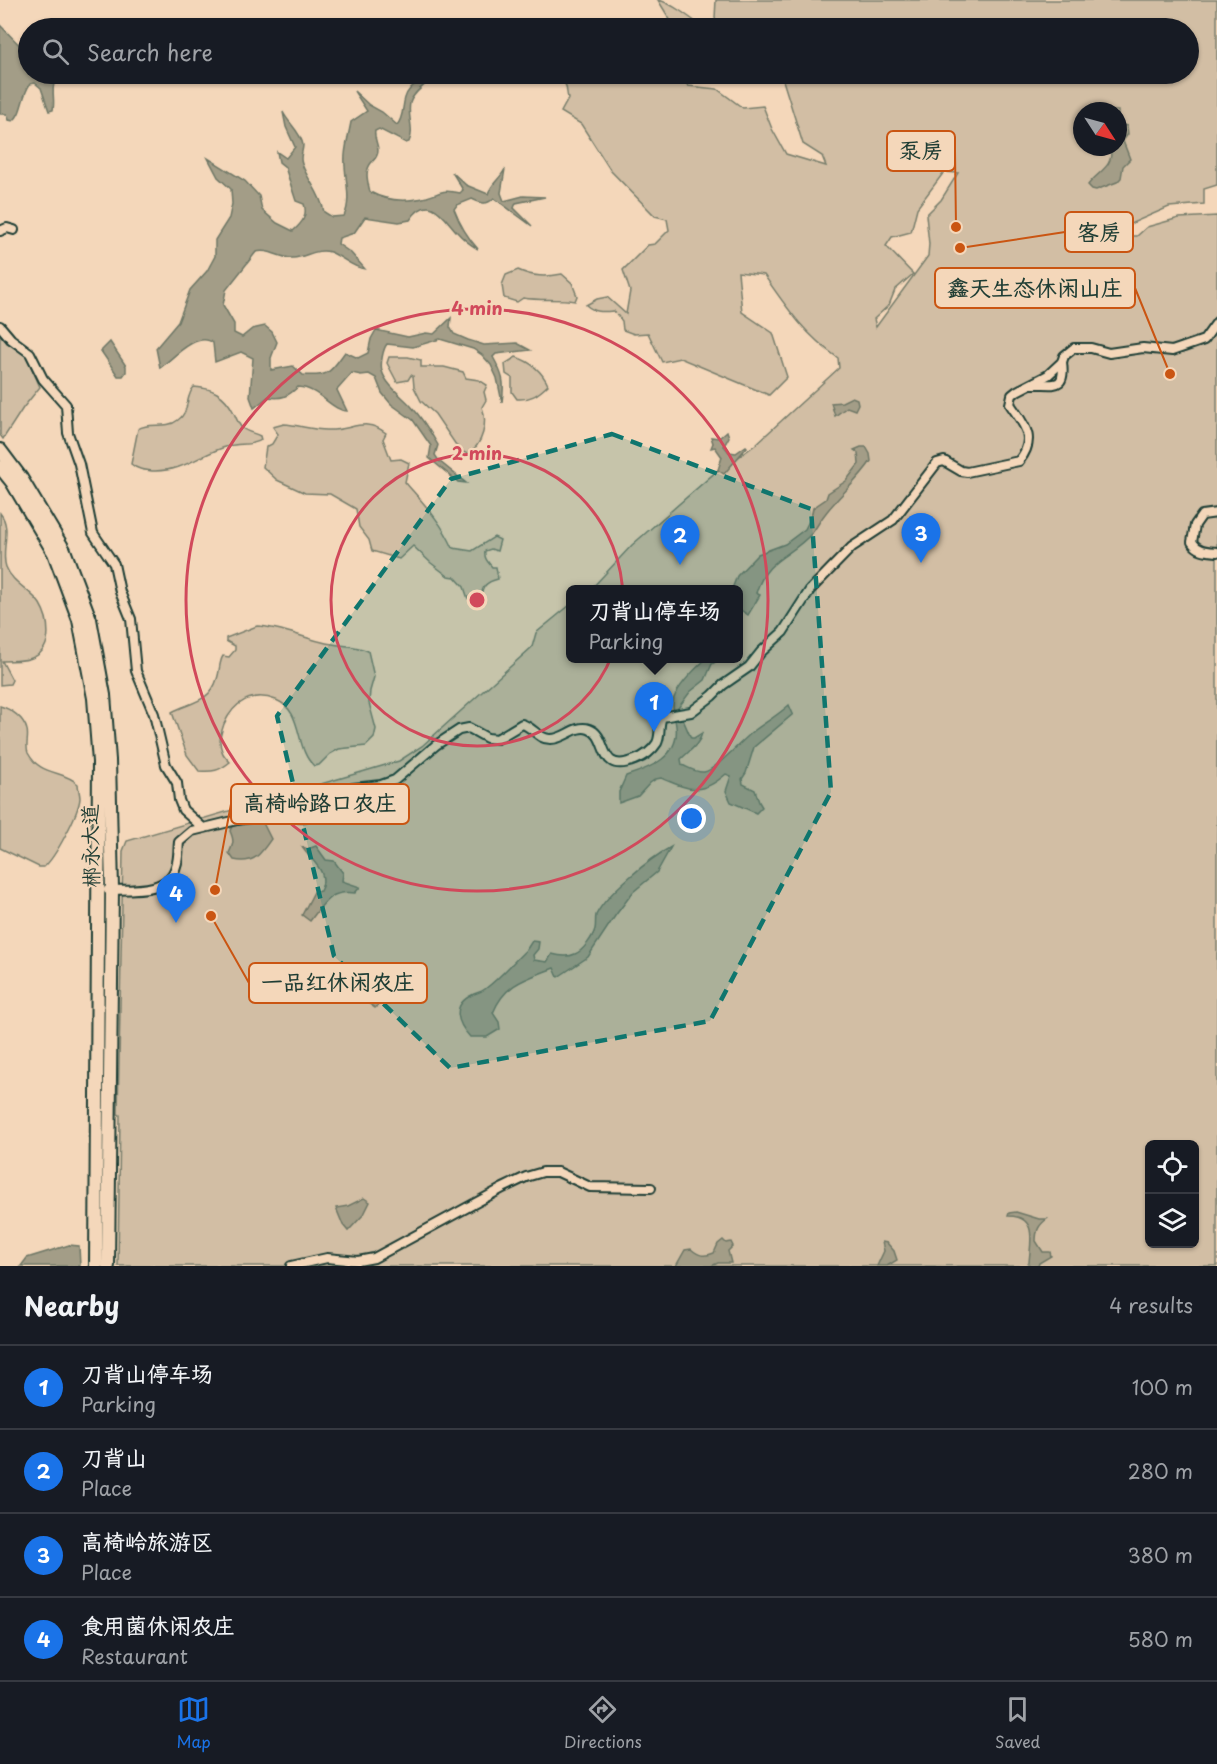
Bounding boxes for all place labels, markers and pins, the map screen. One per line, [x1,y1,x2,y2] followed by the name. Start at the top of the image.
[887,131,955,171] callout: 泵房
[1065,212,1133,252] callout: 客房
[935,268,1135,308] callout: 鑫天生态休闲山庄
[902,514,940,563] pin: 3
[660,516,700,565] pin: 2
[467,590,487,610] centre of rings
[634,682,674,732] pin: 1
[231,784,409,824] callout: 高椅岭路口农庄
[156,874,195,923] pin: 4
[249,963,427,1003] callout: 一品红休闲农庄

